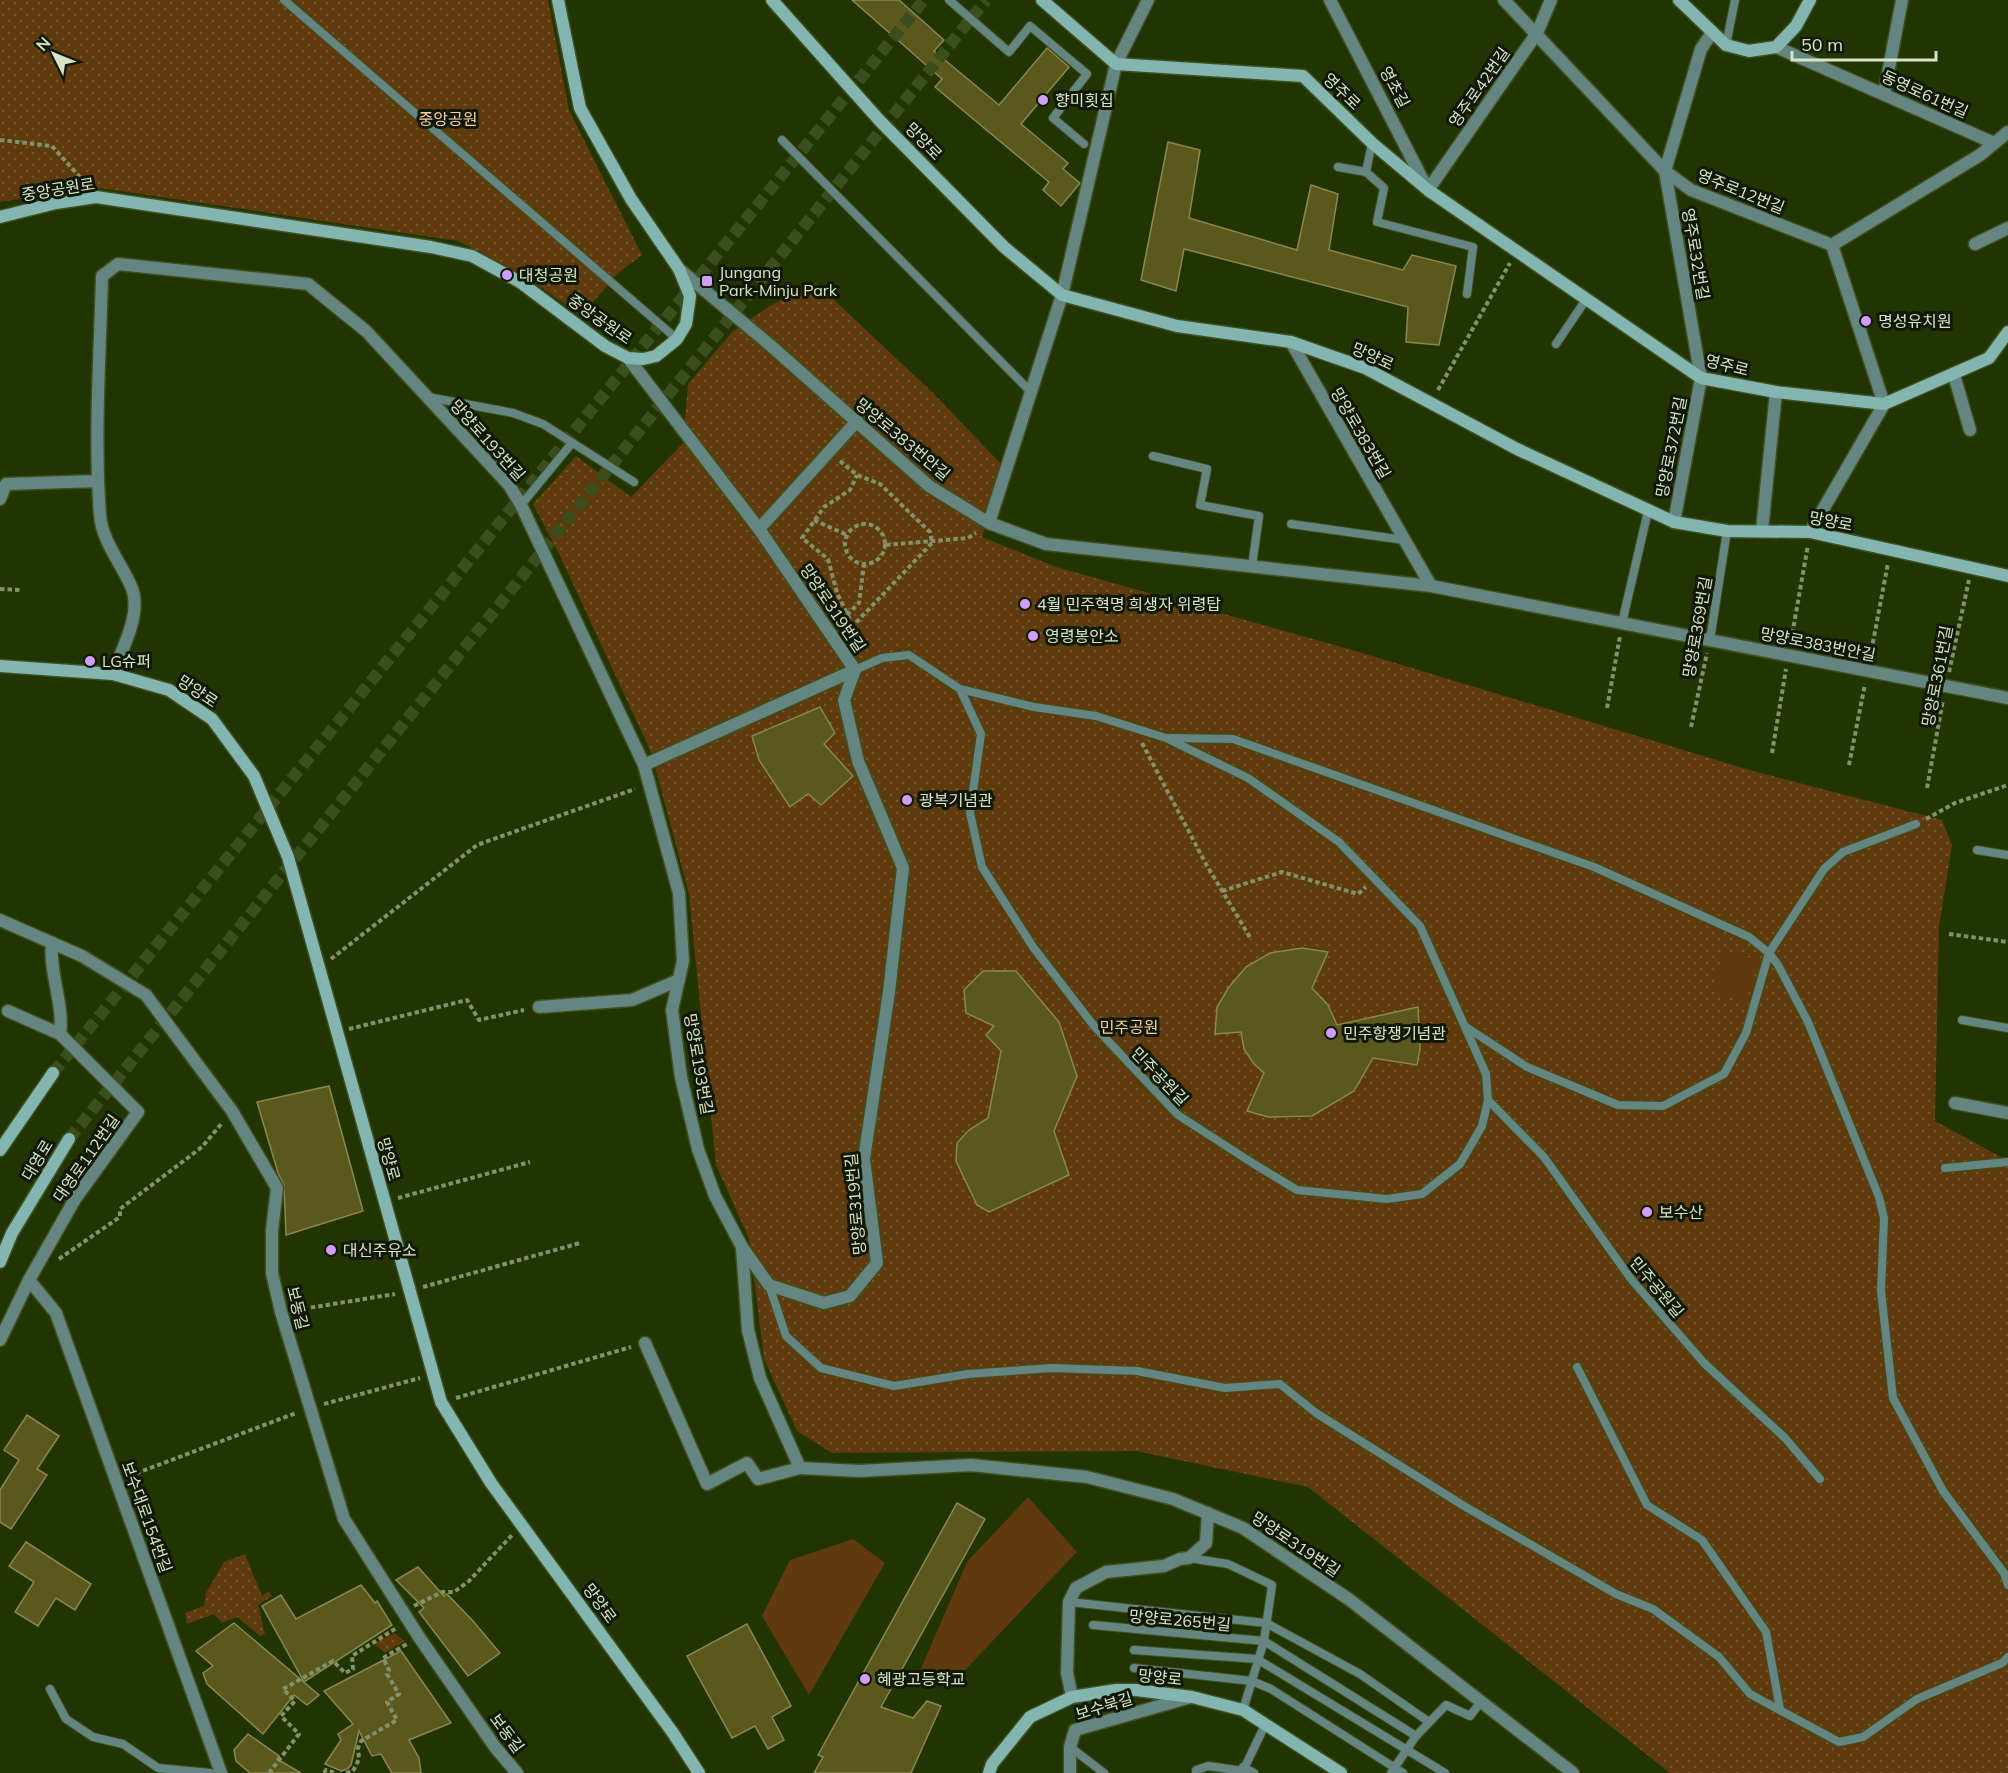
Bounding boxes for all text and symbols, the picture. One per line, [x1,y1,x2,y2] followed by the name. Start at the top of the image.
[24,24,84,84] north arrow
[1792,24,1936,62] scale bar
[32,33,54,55] text: N
[1801,33,1843,56] text: 50 m
[1444,43,1514,131] street label: 영주로42번길
[1376,63,1414,111] street label: 영초길
[1879,66,1971,122] street label: 동영로61번길
[1319,68,1365,114] street label: 영주로
[1055,90,1114,110] place label: 향미횟집
[1036,93,1050,107] marker: 향미횟집
[419,109,477,129] park label: 중앙공원
[901,118,947,164] street label: 망양로
[1694,164,1788,218] street label: 영주로12번길
[20,173,96,205] street label: 중앙공원로
[1678,207,1714,301] street label: 영주로32번길
[719,262,838,300] place label: Jungang Park-Minju Park
[519,265,578,285] place label: 대청공원
[500,268,514,282] marker: 대청공원
[700,274,714,288] marker: Jungang Park-Minju Park
[564,290,636,348] street label: 중앙공원로
[1878,311,1952,331] place label: 명성유치원
[1859,314,1873,328] marker: 명성유치원
[1349,338,1397,374] street label: 망양로
[1703,350,1751,380] street label: 영주로
[1327,384,1395,482] street label: 망양로383번길
[852,394,954,484] street label: 망양로383번안길
[446,395,530,485] street label: 망양로193번길
[1651,395,1691,499] street label: 망양로372번길
[1807,507,1855,535] street label: 망양로
[796,560,870,656] street label: 망양로319번길
[1678,575,1716,679] street label: 망양로369번길
[1037,594,1221,614] place label: 4월 민주혁명 희생자 위령탑
[1018,597,1032,611] marker: 4월 민주혁명 희생자 위령탑
[1759,623,1877,665] street label: 망양로383번안길
[1917,624,1957,728] street label: 망양로361번길
[1045,626,1119,646] place label: 영령봉안소
[1026,629,1040,643] marker: 영령봉안소
[102,651,151,671] place label: LG슈퍼
[83,654,97,668] marker: LG슈퍼
[174,670,222,712] street label: 망양로
[919,790,993,810] place label: 광복기념관
[900,793,914,807] marker: 광복기념관
[680,1012,718,1116] street label: 망양로193번길
[1100,1017,1158,1037] park label: 민주공원
[1343,1023,1446,1043] place label: 민주항쟁기념관
[1324,1026,1338,1040] marker: 민주항쟁기념관
[1127,1043,1193,1109] street label: 민주공원길
[48,1110,124,1206] street label: 대영로112번길
[373,1135,405,1183] street label: 망양로
[17,1136,57,1184] street label: 대영로
[841,1152,869,1256] street label: 망양로319번길
[1659,1202,1703,1222] place label: 보수산
[1640,1205,1654,1219] marker: 보수산
[343,1240,417,1260] place label: 대신주유소
[324,1243,338,1257] marker: 대신주유소
[1626,1252,1688,1322] street label: 민주공원길
[283,1284,313,1332] street label: 보동길
[118,1459,176,1575] street label: 보수대로154번길
[1248,1507,1344,1581] street label: 망양로319번길
[579,1579,621,1627] street label: 망양로
[1128,1606,1232,1634] street label: 망양로265번길
[1137,1665,1183,1689] street label: 망양로
[877,1669,965,1689] place label: 혜광고등학교
[858,1672,872,1686] marker: 혜광고등학교
[1073,1688,1135,1724] street label: 보수북길
[486,1709,528,1757] street label: 보동길

